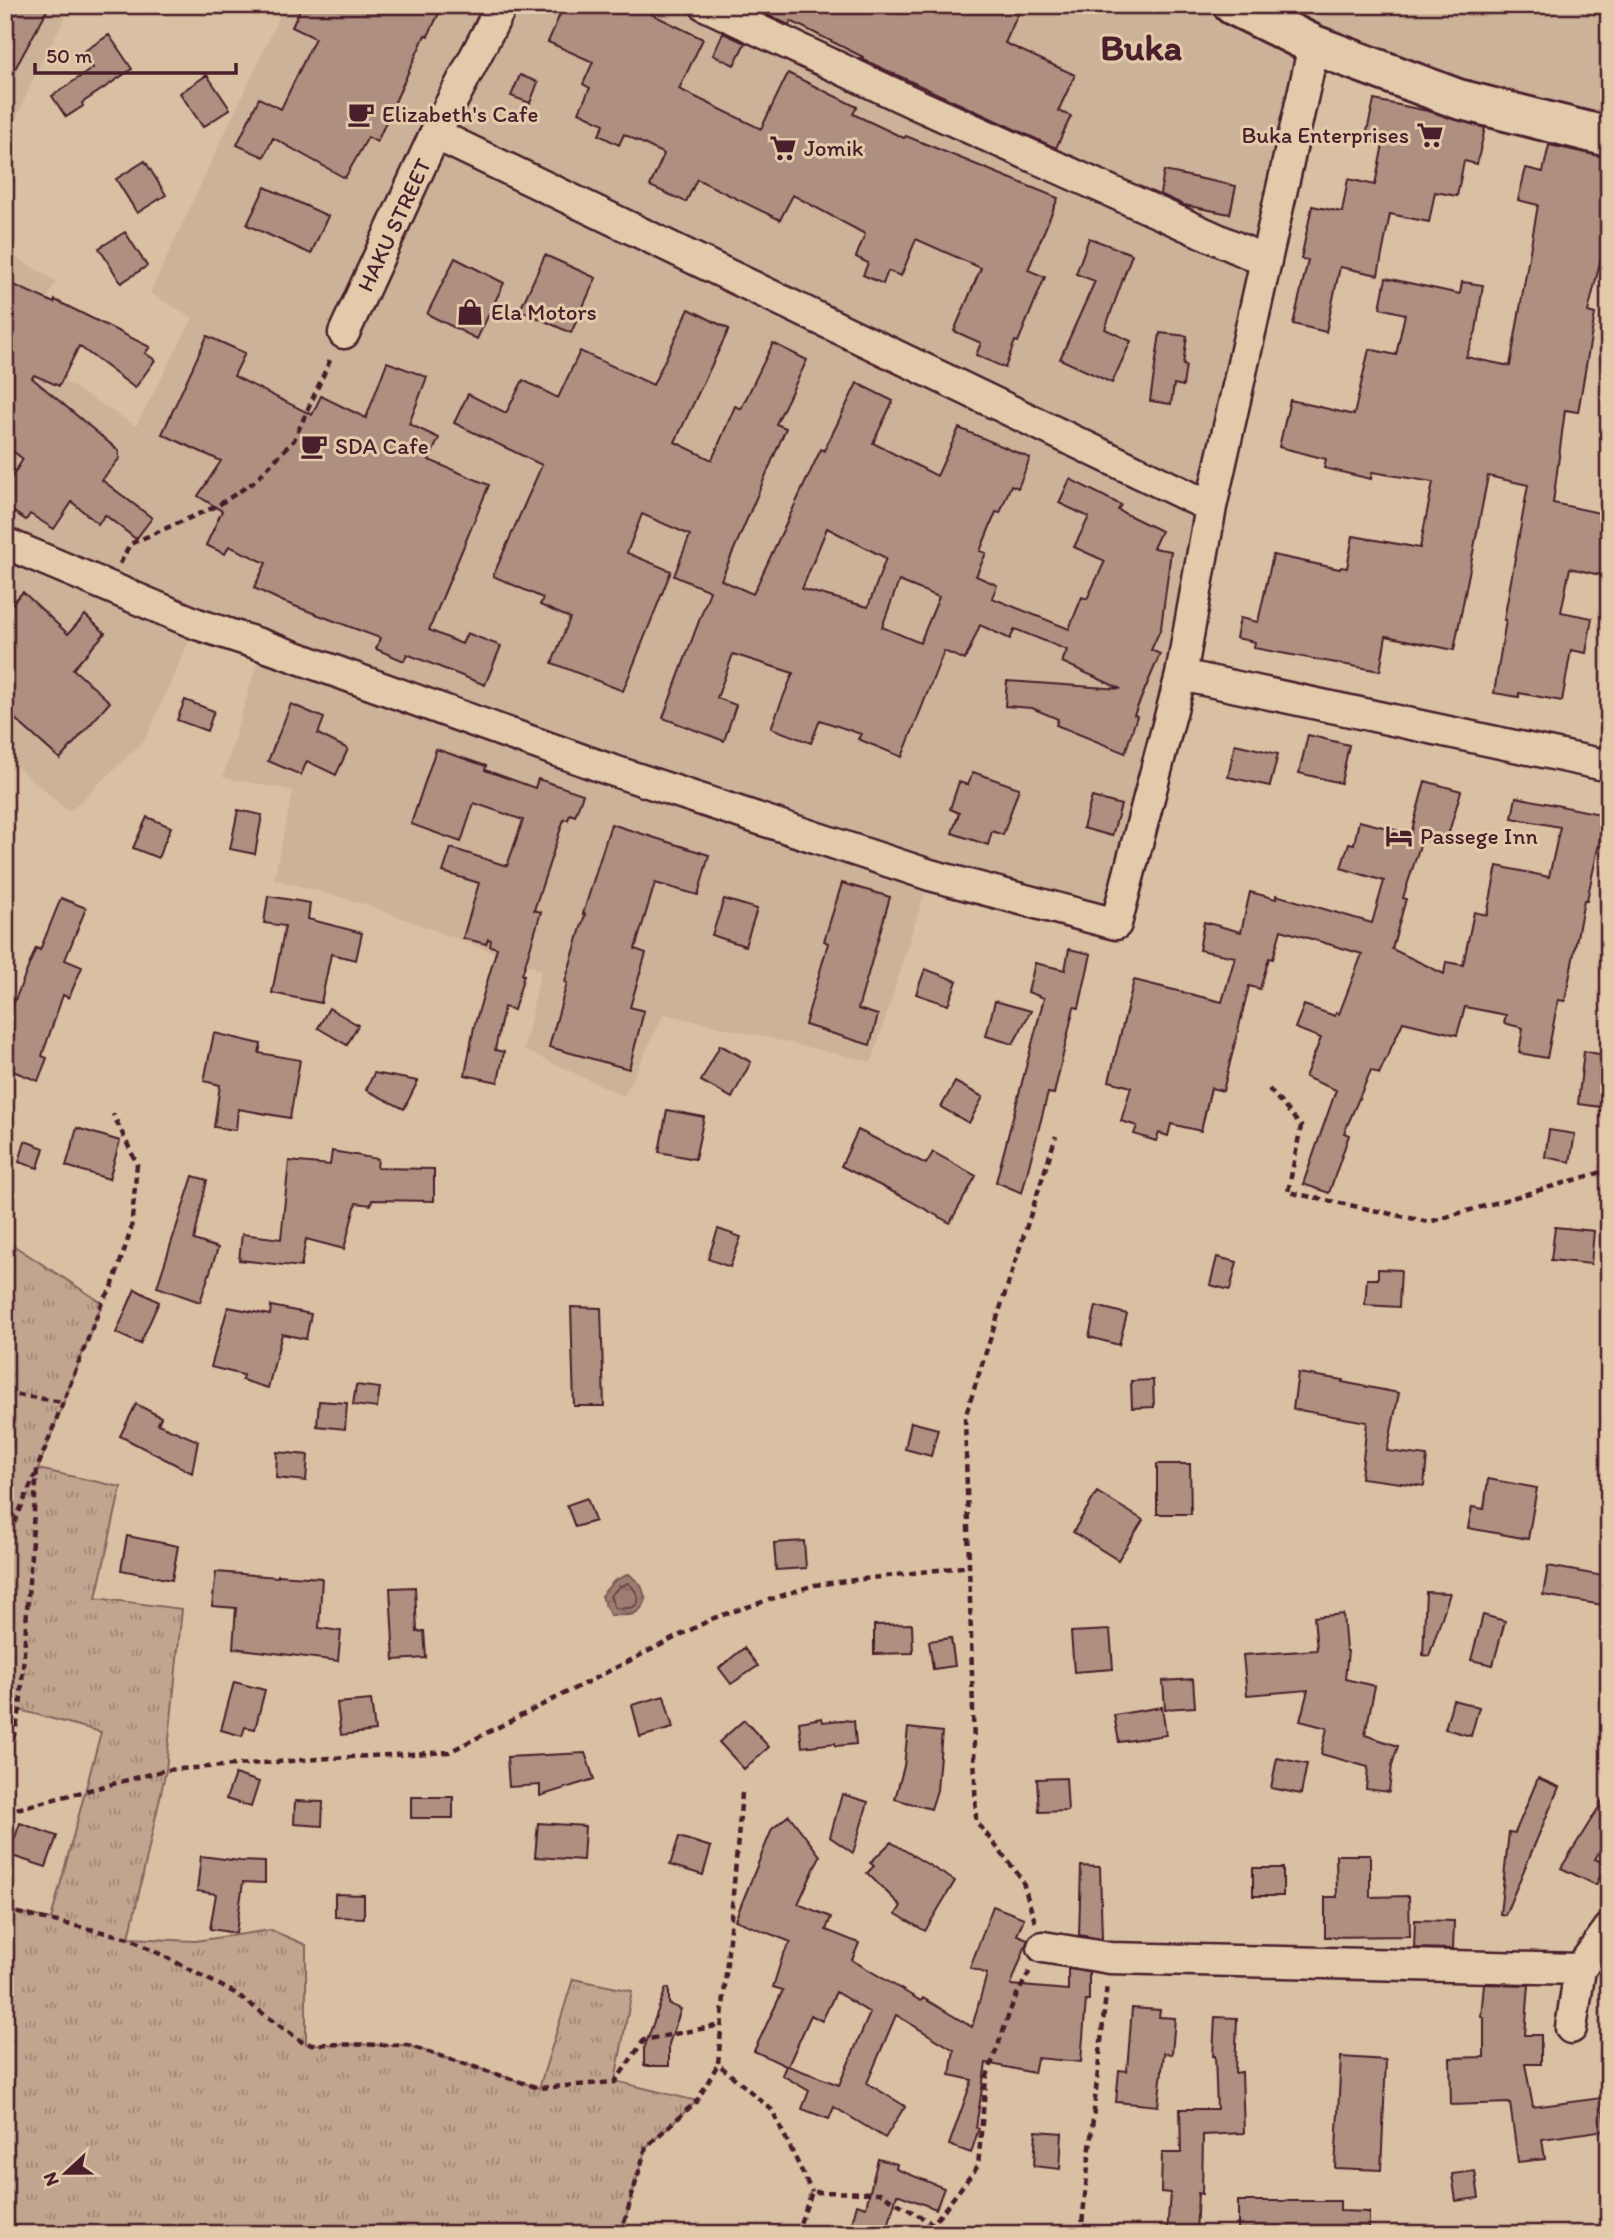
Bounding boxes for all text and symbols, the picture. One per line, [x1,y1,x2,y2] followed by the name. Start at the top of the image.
[1100,25,1182,69] district label: Buka
[35,32,236,76] scale bar
[46,43,93,68] text: 50 m
[346,99,376,129] cafe icon: Elizabeth's Cafe
[382,100,538,128] place label: Elizabeth's Cafe
[1415,120,1445,150] supermarket icon: Buka Enterprises
[1241,121,1409,149] place label: Buka Enterprises
[768,133,798,163] supermarket icon: Jomik
[804,134,864,162] place label: Jomik
[351,154,437,296] street label: HAKU STREET
[455,297,485,327] shop icon: Ela Motors
[491,298,597,326] place label: Ela Motors
[299,431,329,461] cafe icon: SDA Cafe
[335,432,429,460] place label: SDA Cafe
[1384,821,1414,851] hotel icon: Passege Inn
[1420,822,1538,850] place label: Passege Inn
[32,2138,102,2208] north arrow
[38,2169,64,2189] text: N

